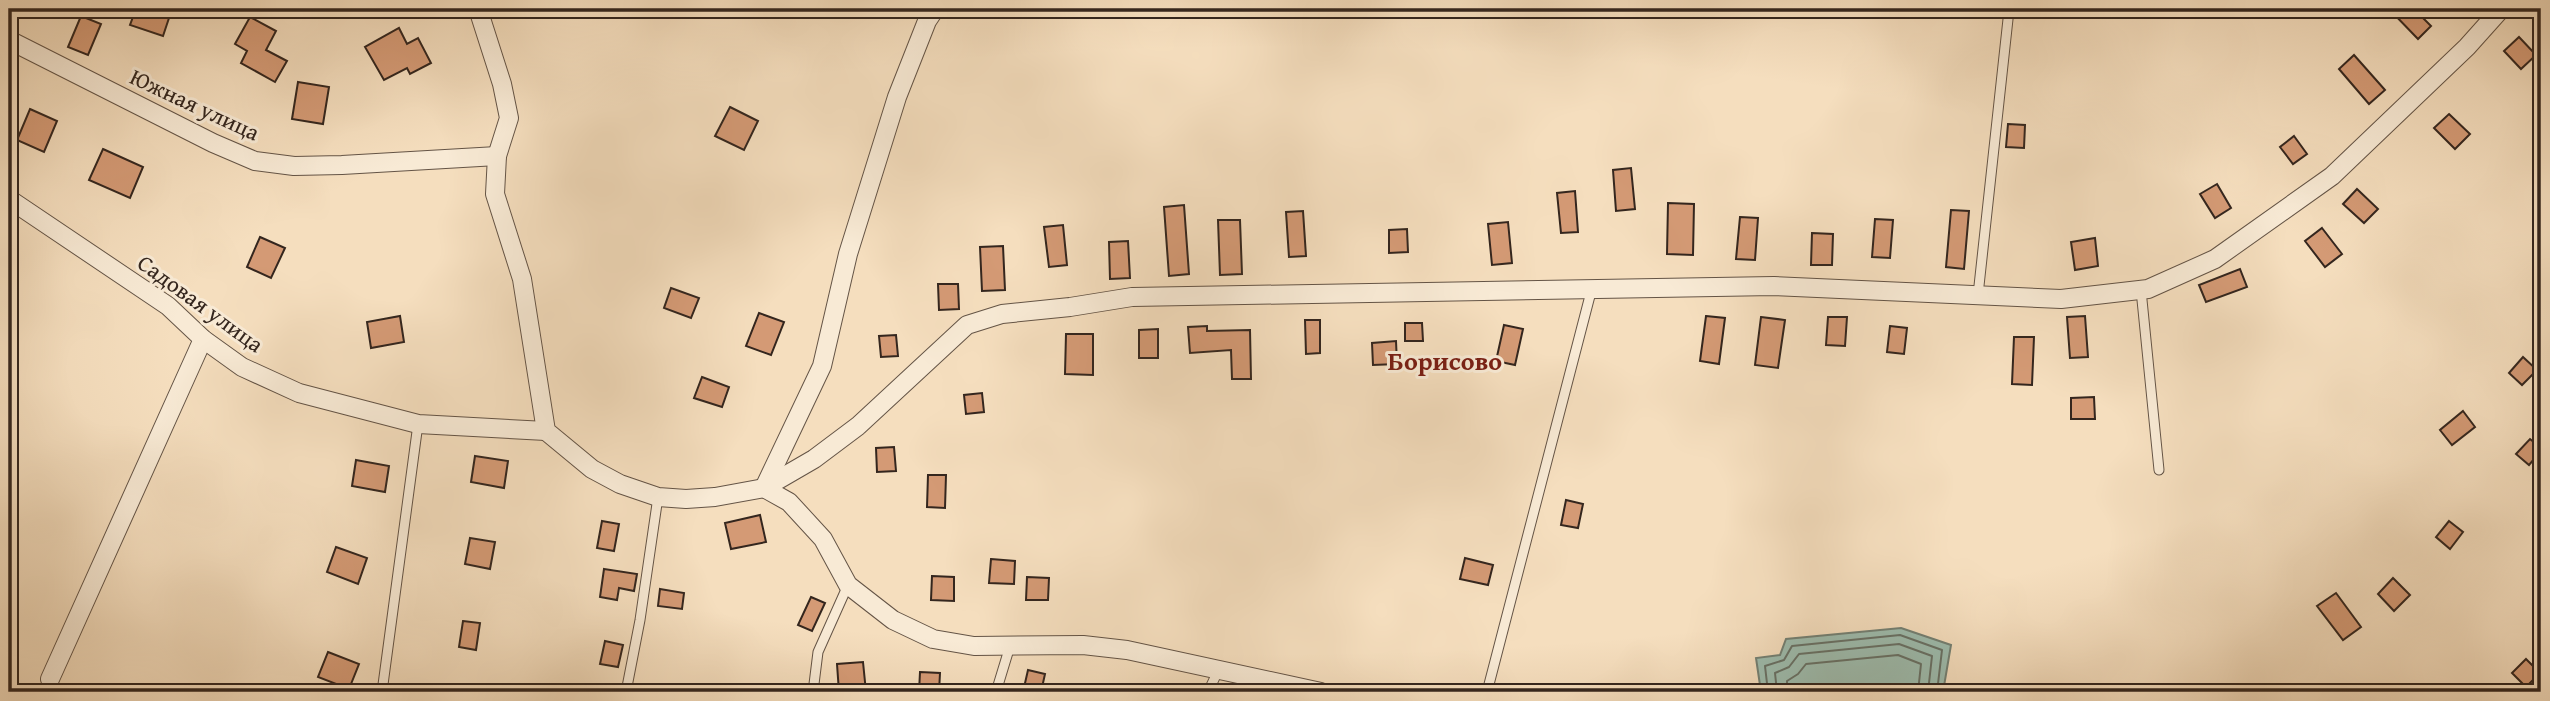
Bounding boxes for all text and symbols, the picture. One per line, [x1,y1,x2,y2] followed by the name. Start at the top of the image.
[125,60,265,148] street label: Южная улица
[131,246,271,360] street label: Садовая улица
[1388,341,1502,380] district label: Борисово

